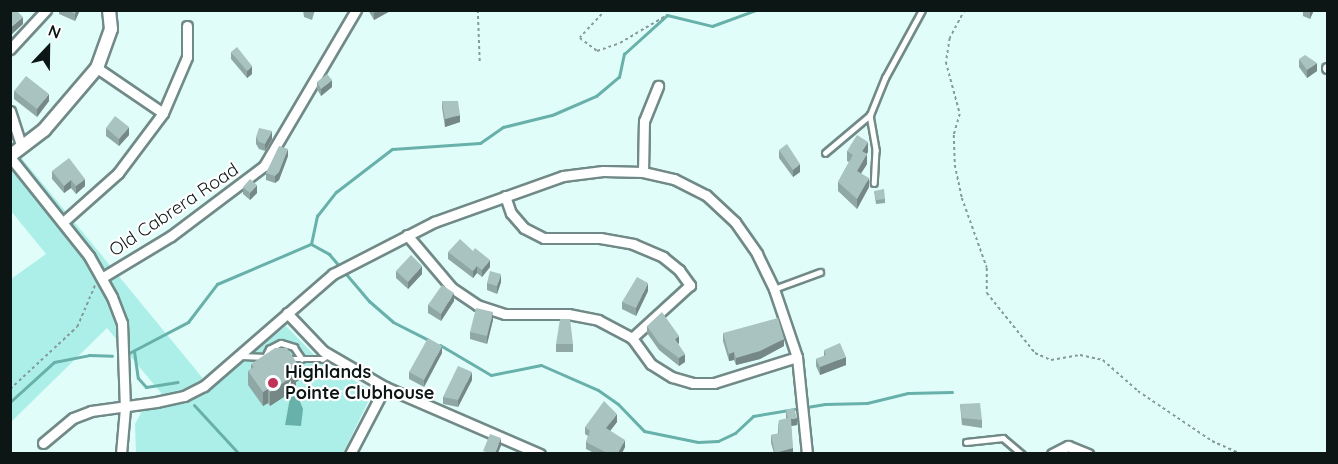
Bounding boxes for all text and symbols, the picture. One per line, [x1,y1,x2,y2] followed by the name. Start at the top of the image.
[18,18,78,78] north arrow
[46,20,64,43] text: N
[105,159,243,261] street label: Old Cabrera Road
[285,362,434,404] place label: Highlands Pointe Clubhouse
[266,376,280,390] marker: Highlands Pointe Clubhouse

